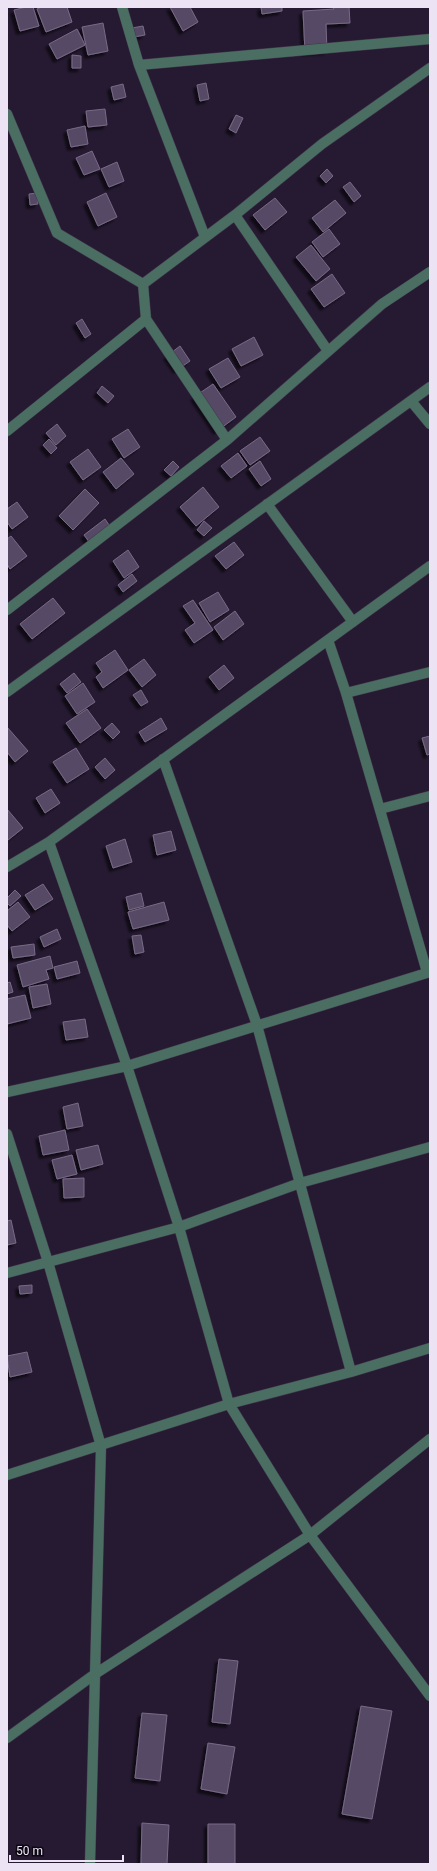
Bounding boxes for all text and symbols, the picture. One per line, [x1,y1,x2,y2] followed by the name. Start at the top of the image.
[10,1837,123,1863] scale bar
[16,1844,43,1858] text: 50 m

